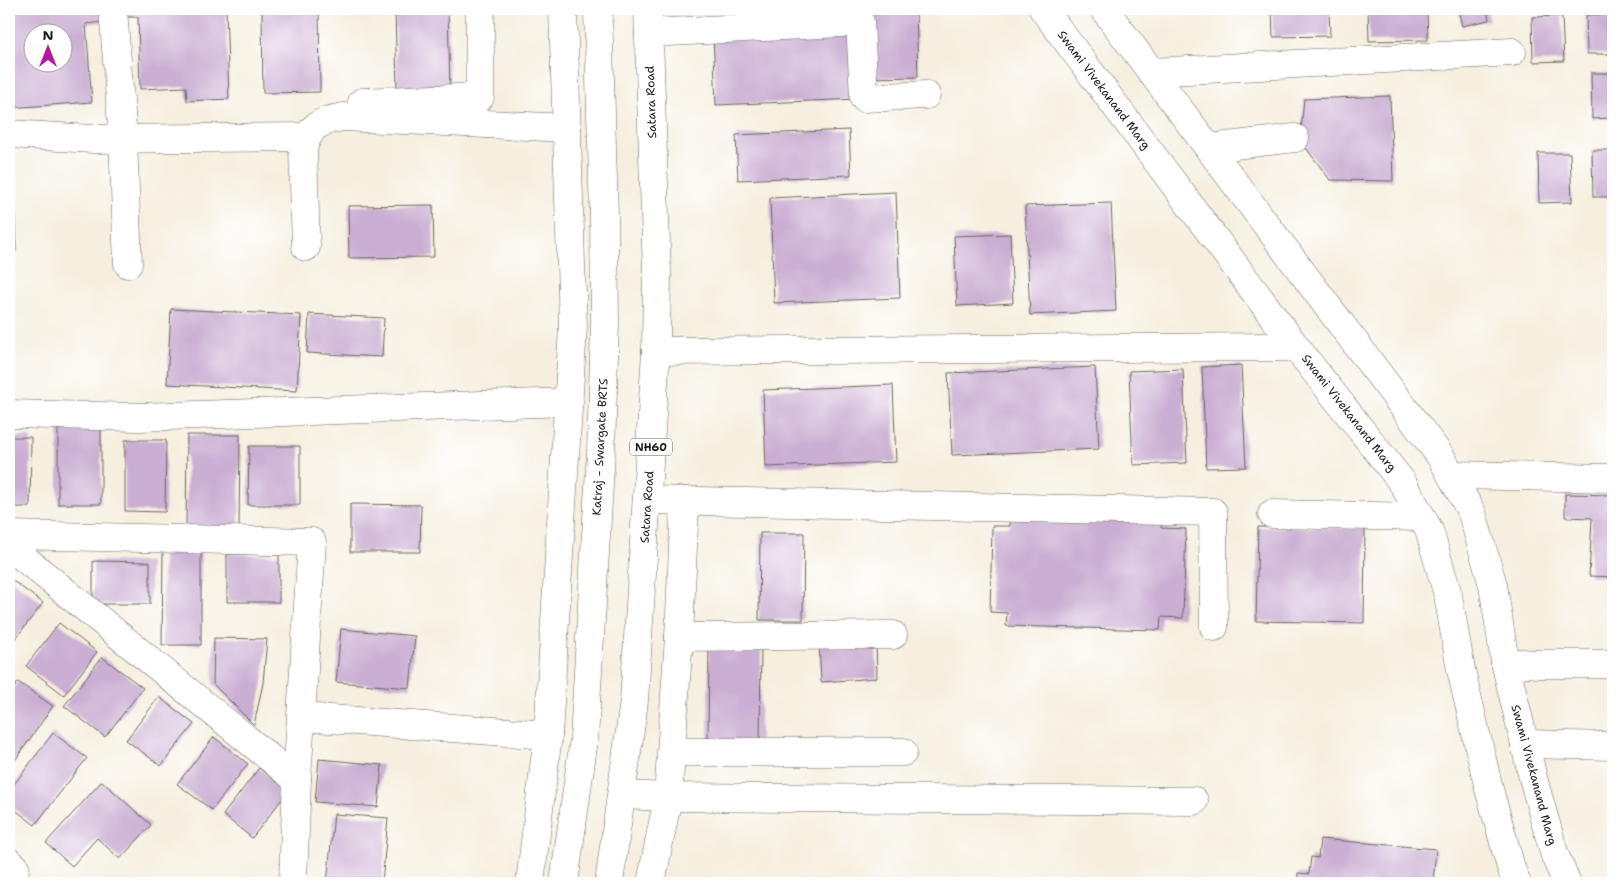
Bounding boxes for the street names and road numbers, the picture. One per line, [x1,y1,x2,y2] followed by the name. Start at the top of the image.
[1054,27,1154,153] street label: Swami Vivekanand Marg
[642,65,660,139] street label: Satara Road
[1298,351,1400,475] street label: Swami Vivekanand Marg
[588,378,612,516] street label: Katraj - Swargate BRTS
[630,438,672,456] road number: NH60
[636,470,658,544] street label: Satara Road
[1508,703,1560,847] street label: Swami Vivekanand Marg

